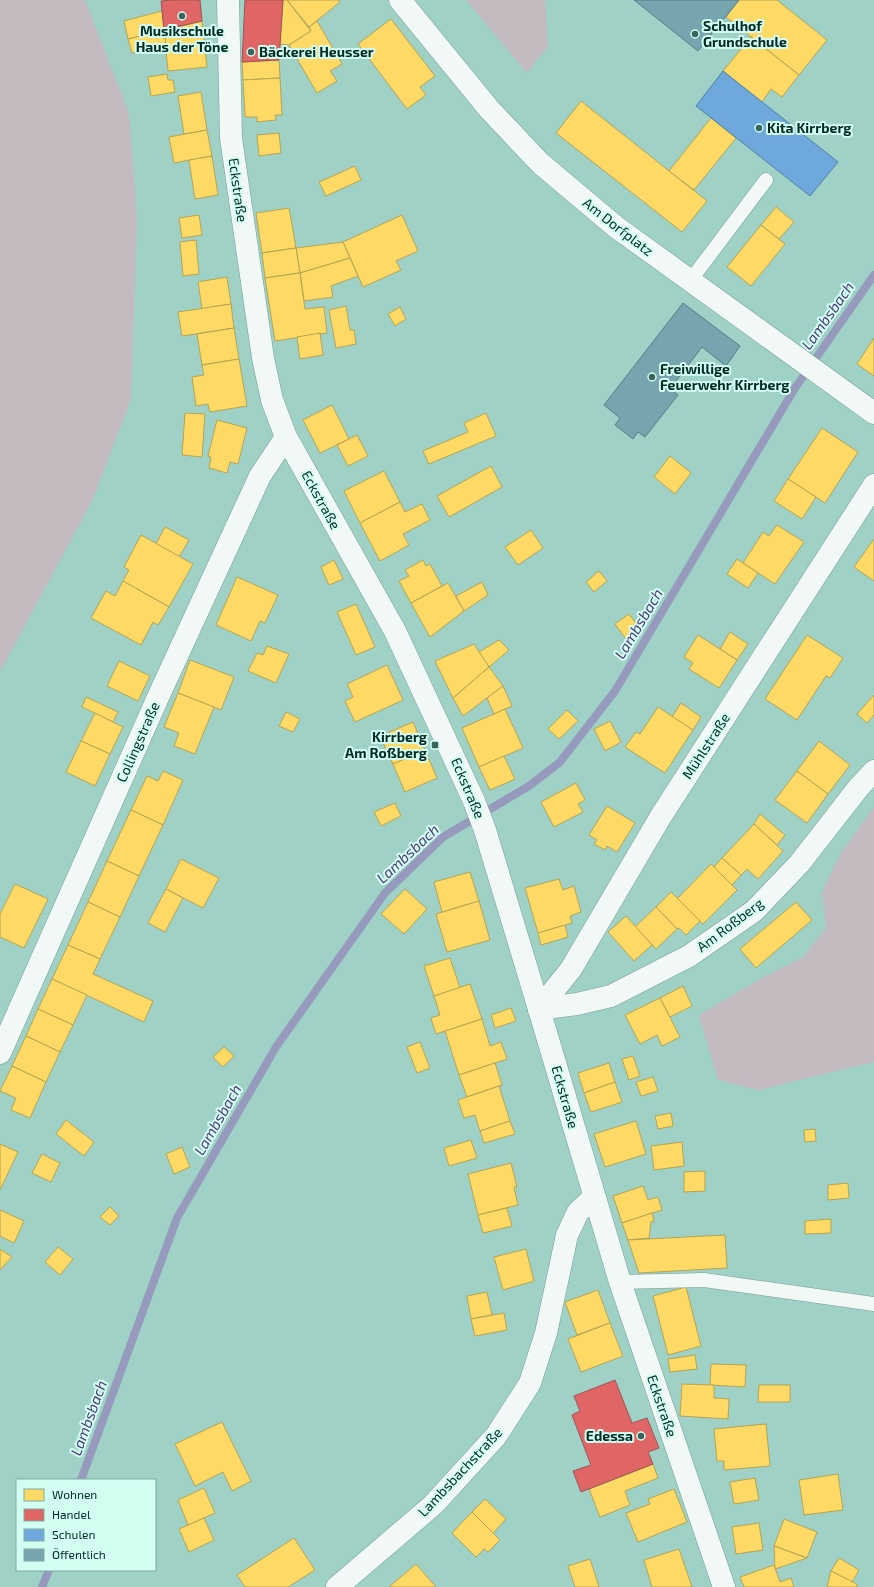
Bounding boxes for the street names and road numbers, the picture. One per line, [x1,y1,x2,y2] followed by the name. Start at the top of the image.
[226,157,251,223] street label: Eckstraße
[580,194,657,259] street label: Am Dorfplatz
[298,467,345,532] street label: Eckstraße
[112,699,163,785] street label: Collingstraße
[678,710,733,782] street label: Mühlstraße
[448,755,489,821] street label: Eckstraße
[693,894,766,955] street label: Am Roßberg
[548,1064,583,1130] street label: Eckstraße
[644,1373,681,1439] street label: Eckstraße
[414,1424,505,1520] street label: Lambsbachstraße

